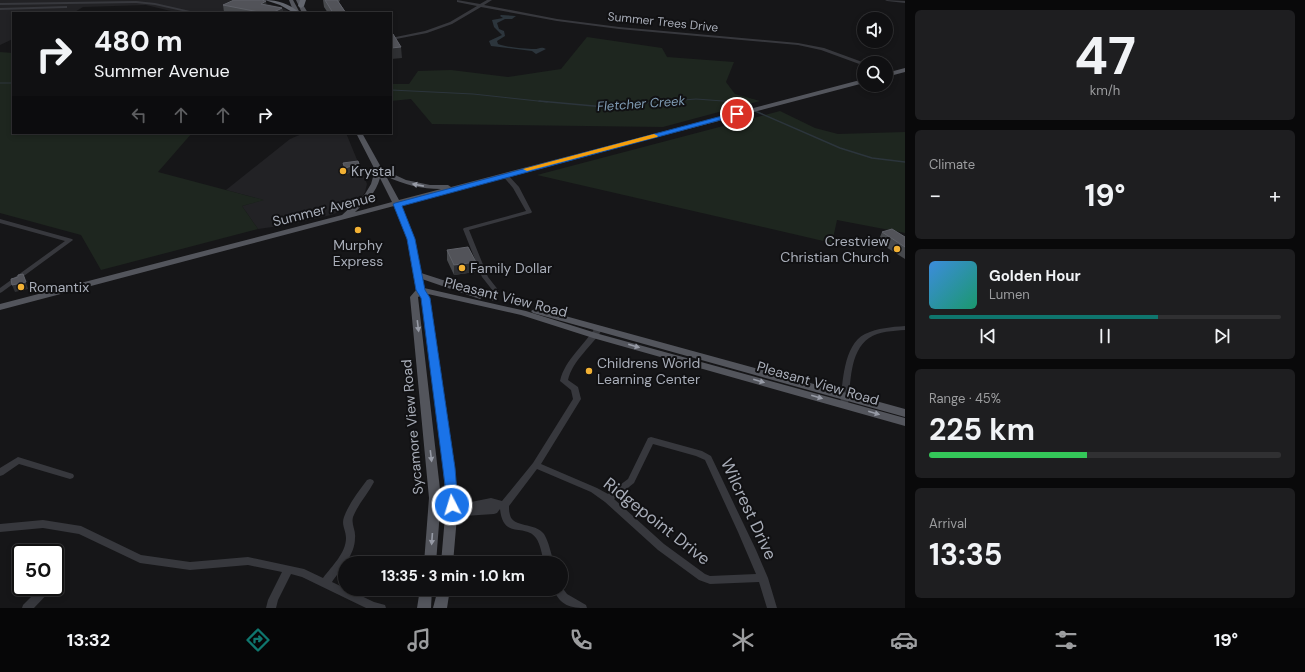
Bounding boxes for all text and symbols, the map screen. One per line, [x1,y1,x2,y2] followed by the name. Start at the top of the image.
[607,8,719,36] street label: Summer Trees Drive
[857,12,893,92] map controls
[857,12,893,48] button: sound
[1074,22,1136,90] text: 47
[94,23,183,60] text: 480 m
[28,28,80,80] icon: right
[857,56,893,92] button: search
[94,59,230,83] text: Summer Avenue
[1090,82,1120,99] text: km/h
[596,92,686,115] water label: Fletcher Creek
[720,97,754,131] pin
[726,103,748,125] icon: arrive
[128,104,150,126] icon: left
[170,104,192,126] icon: ahead
[212,104,234,126] icon: ahead
[254,104,276,126] icon: right
[929,156,975,173] text: Climate
[351,162,395,180] place label: Krystal
[338,166,348,176] marker: Krystal
[1085,176,1125,215] text: 19°
[929,181,941,210] text: −
[1269,181,1281,210] text: +
[412,182,425,188] one-way arrow
[271,187,377,230] street label: Summer Avenue
[353,225,363,235] marker: Murphy Express
[780,232,889,266] place label: Crestview Christian Church
[333,236,383,270] place label: Murphy Express
[892,244,902,254] marker: Crestview Christian Church
[470,259,552,277] place label: Family Dollar
[457,263,467,273] marker: Family Dollar
[989,266,1081,286] text: Golden Hour
[443,273,569,321] street label: Pleasant View Road
[29,278,89,296] place label: Romantix
[16,282,26,292] marker: Romantix
[989,286,1030,303] text: Lumen
[415,320,421,332] one-way arrow
[977,325,999,347] icon: previous
[1094,325,1116,347] icon: pause
[1211,325,1233,347] icon: next
[628,343,640,349] one-way arrow
[597,354,700,388] place label: Childrens World Learning Center
[755,357,881,409] street label: Pleasant View Road
[397,359,427,495] street label: Sycamore View Road
[584,366,594,376] marker: Childrens World Learning Center
[753,378,765,384] one-way arrow
[929,390,1001,407] text: Range · 45%
[811,394,823,400] one-way arrow
[929,410,1035,449] text: 225 km
[868,411,881,417] one-way arrow
[428,450,434,462] one-way arrow
[716,455,782,563] street label: Wilcrest Drive
[599,472,715,570] street label: Ridgepoint Drive
[431,484,473,526] position arrow
[929,515,967,532] text: Arrival
[428,533,435,545] one-way arrow
[929,535,1002,574] text: 13:35
[12,544,64,596] speed limit sign: 50
[381,566,525,586] text: 13:35 · 3 min · 1.0 km
[244,626,272,654] icon: directions
[405,626,433,654] icon: music
[567,626,595,654] icon: phone
[729,626,757,654] icon: climate
[890,626,918,654] icon: car
[1052,626,1080,654] icon: filters
[67,628,110,652] text: 13:32
[1214,628,1238,652] text: 19°

